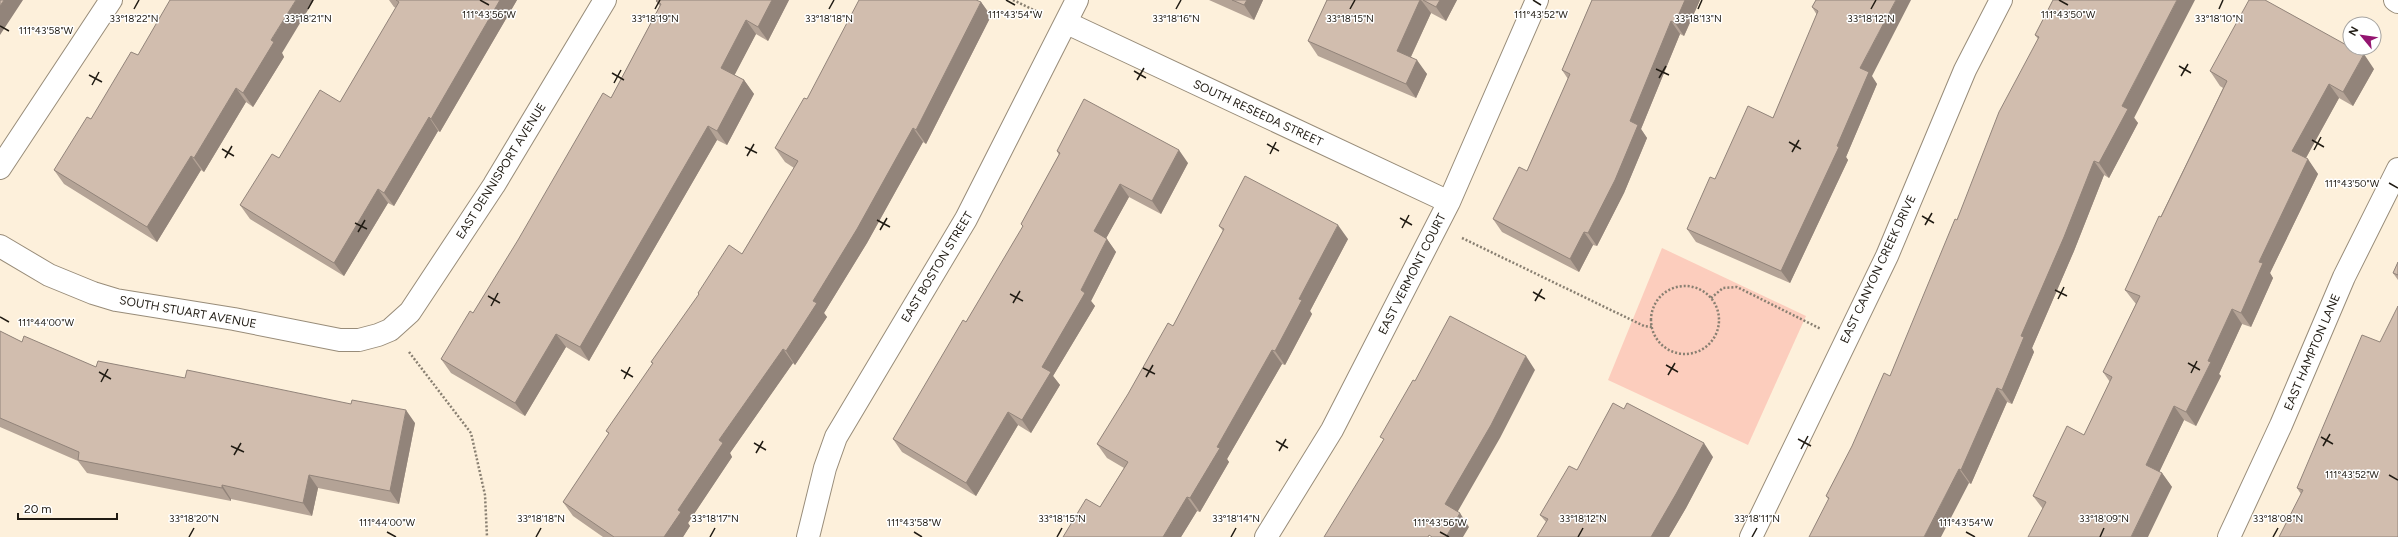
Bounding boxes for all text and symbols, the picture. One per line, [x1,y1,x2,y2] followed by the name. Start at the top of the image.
[462,8,516,21] text: 111°43'56"W
[988,8,1043,21] text: 111°43'54"W
[1514,8,1568,21] text: 111°43'52"W
[2041,8,2096,21] text: 111°43'50"W
[110,12,158,25] text: 33°18'22"N
[284,12,332,25] text: 33°18'21"N
[631,12,679,25] text: 33°18'19"N
[805,12,853,25] text: 33°18'18"N
[1152,12,1200,25] text: 33°18'16"N
[1326,12,1374,25] text: 33°18'15"N
[1674,12,1722,25] text: 33°18'13"N
[1847,12,1895,25] text: 33°18'12"N
[2195,12,2243,25] text: 33°18'10"N
[2342,16,2382,56] north arrow
[19,24,74,37] text: 111°43'58"W
[2346,25,2361,38] text: N
[1191,77,1325,149] street label: SOUTH RESEEDA STREET
[453,100,549,242] street label: EAST DENNISPORT AVENUE
[2325,177,2380,190] text: 111°43'50"W
[1837,193,1919,345] street label: EAST CANYON CREEK DRIVE
[898,209,976,325] street label: EAST BOSTON STREET
[1375,211,1449,337] street label: EAST VERMONT COURT
[2281,292,2343,412] street label: EAST HAMPTON LANE
[118,293,258,331] street label: SOUTH STUART AVENUE
[18,316,74,329] text: 111°44'00"W
[2325,468,2379,481] text: 111°43'52"W
[18,495,117,521] scale bar
[24,502,52,516] text: 20 m
[169,512,219,525] text: 33°18'20"N
[517,512,565,525] text: 33°18'18"N
[691,512,739,525] text: 33°18'17"N
[1038,512,1086,525] text: 33°18'15"N
[1212,512,1260,525] text: 33°18'14"N
[1559,512,1607,525] text: 33°18'12"N
[1734,512,1780,525] text: 33°18'11"N
[2079,512,2129,525] text: 33°18'09"N
[2253,512,2303,525] text: 33°18'08"N
[359,516,415,529] text: 111°44'00"W
[887,516,942,529] text: 111°43'58"W
[1413,516,1467,529] text: 111°43'56"W
[1939,516,1994,529] text: 111°43'54"W

